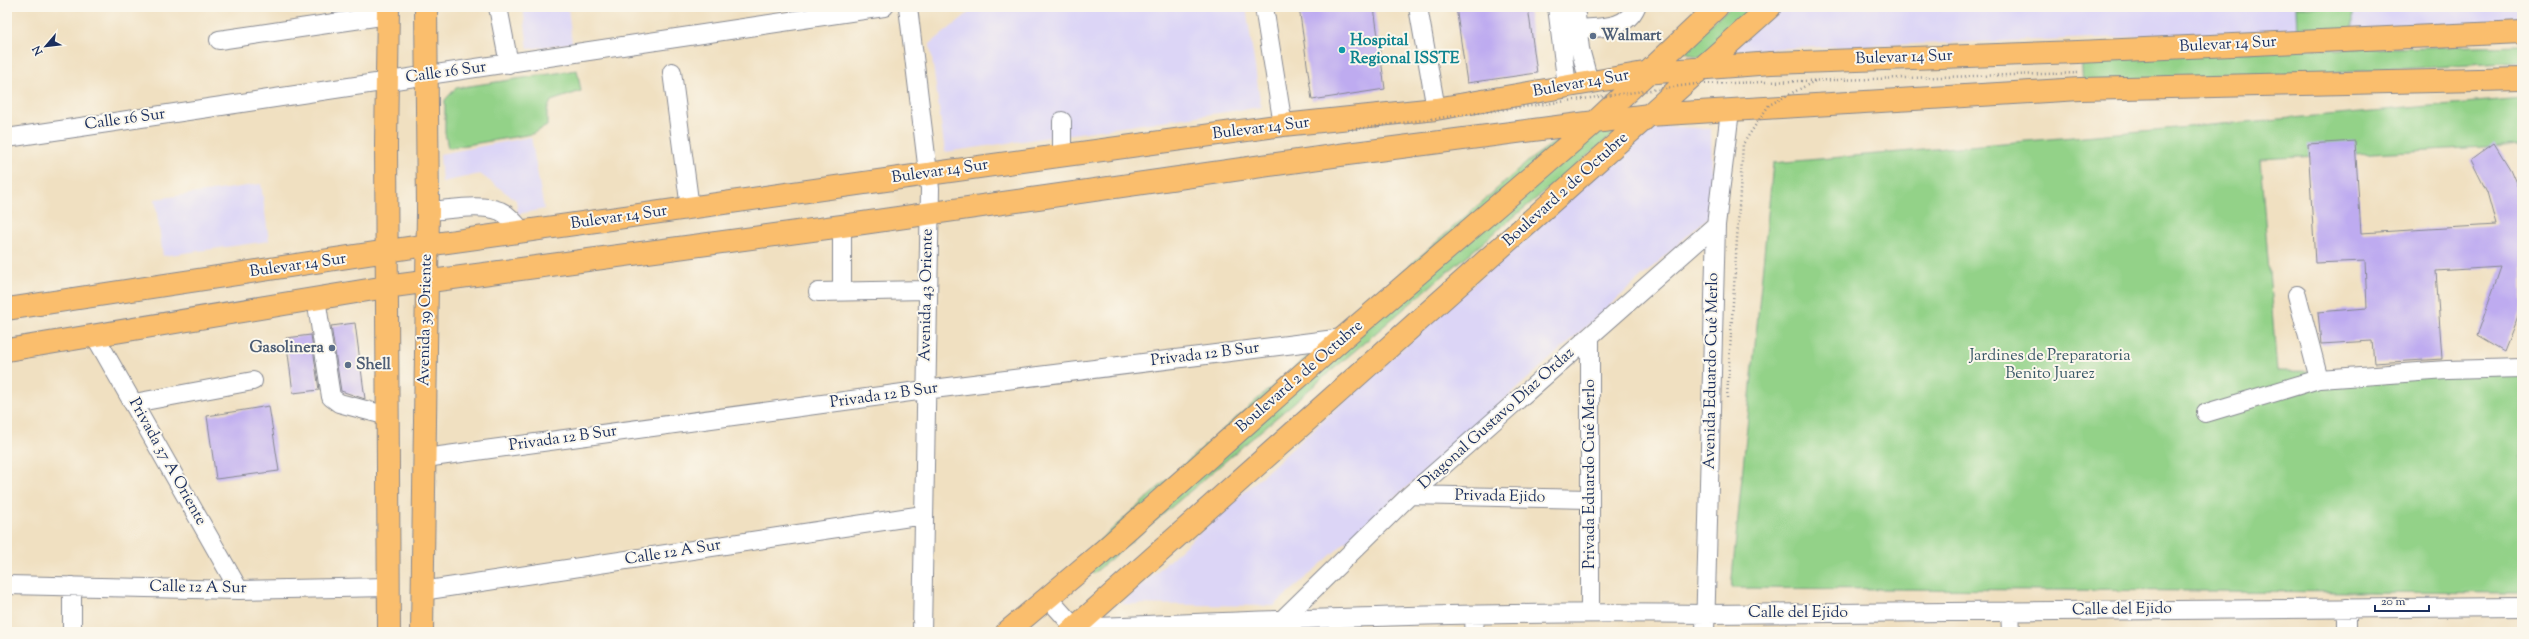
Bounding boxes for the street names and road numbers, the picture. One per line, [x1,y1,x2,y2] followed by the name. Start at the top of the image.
[2179,31,2277,59] street label: Bulevar 14 Sur
[1855,45,1953,71] street label: Bulevar 14 Sur
[404,56,488,90] street label: Calle 16 Sur
[1531,64,1631,104] street label: Bulevar 14 Sur
[83,103,167,137] street label: Calle 16 Sur
[1211,112,1311,146] street label: Bulevar 14 Sur
[1498,127,1634,253] street label: Boulevard 2 de Octubre
[890,154,990,190] street label: Bulevar 14 Sur
[569,200,669,236] street label: Bulevar 14 Sur
[914,228,940,362] street label: Avenida 43 Oriente
[248,248,348,284] street label: Bulevar 14 Sur
[413,254,439,386] street label: Avenida 39 Oriente
[1699,272,1725,470] street label: Avenida Eduardo Cué Merlo
[1231,315,1369,439] street label: Boulevard 2 de Octubre
[1149,337,1261,373] street label: Privada 12 B Sur
[1414,343,1580,495] street label: Diagonal Gustavo Díaz Ordaz
[828,377,940,415] street label: Privada 12 B Sur
[1579,379,1602,569] street label: Privada Eduardo Cué Merlo
[122,394,212,530] street label: Privada 37 A Oriente
[507,420,619,458] street label: Privada 12 B Sur
[1454,485,1546,509] street label: Privada Ejido
[623,534,723,572] street label: Calle 12 A Sur
[149,576,247,600] street label: Calle 12 A Sur
[2072,598,2172,622] street label: Calle del Ejido
[1748,602,1848,625] street label: Calle del Ejido

